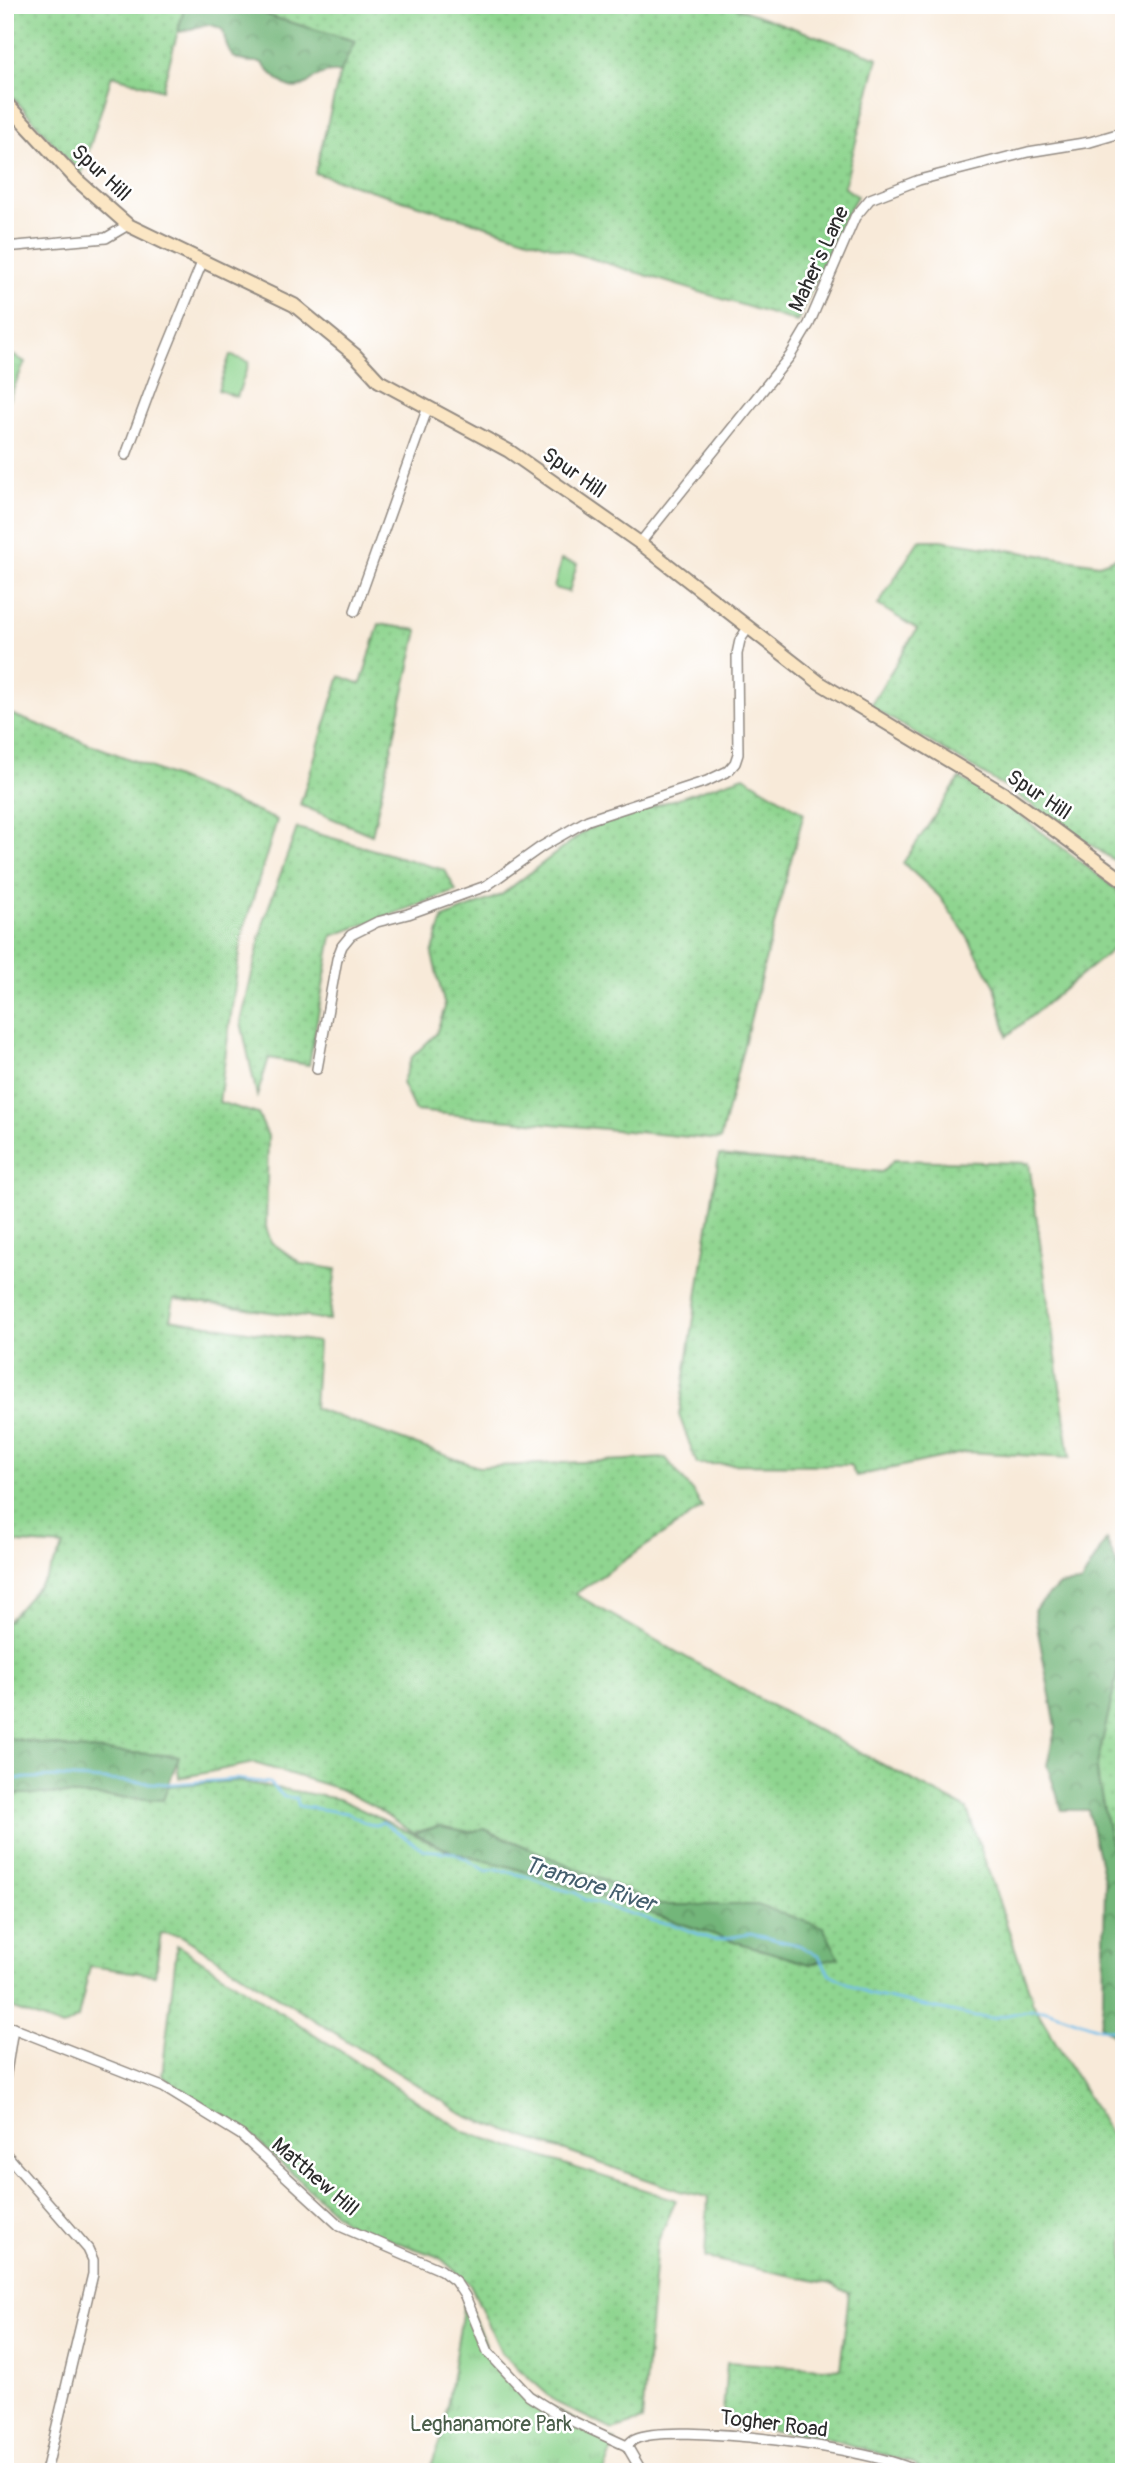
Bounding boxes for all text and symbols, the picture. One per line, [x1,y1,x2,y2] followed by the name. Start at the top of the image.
[66,139,136,207] street label: Spur Hill
[783,201,856,316] street label: Maher's Lane
[537,441,611,505] street label: Spur Hill
[1002,764,1076,826] street label: Spur Hill
[521,1849,662,1920] water label: Tramore River
[266,2132,364,2222] street label: Matthew Hill
[719,2404,829,2444] street label: Togher Road
[410,2411,572,2438] park label: Leghanamore Park

